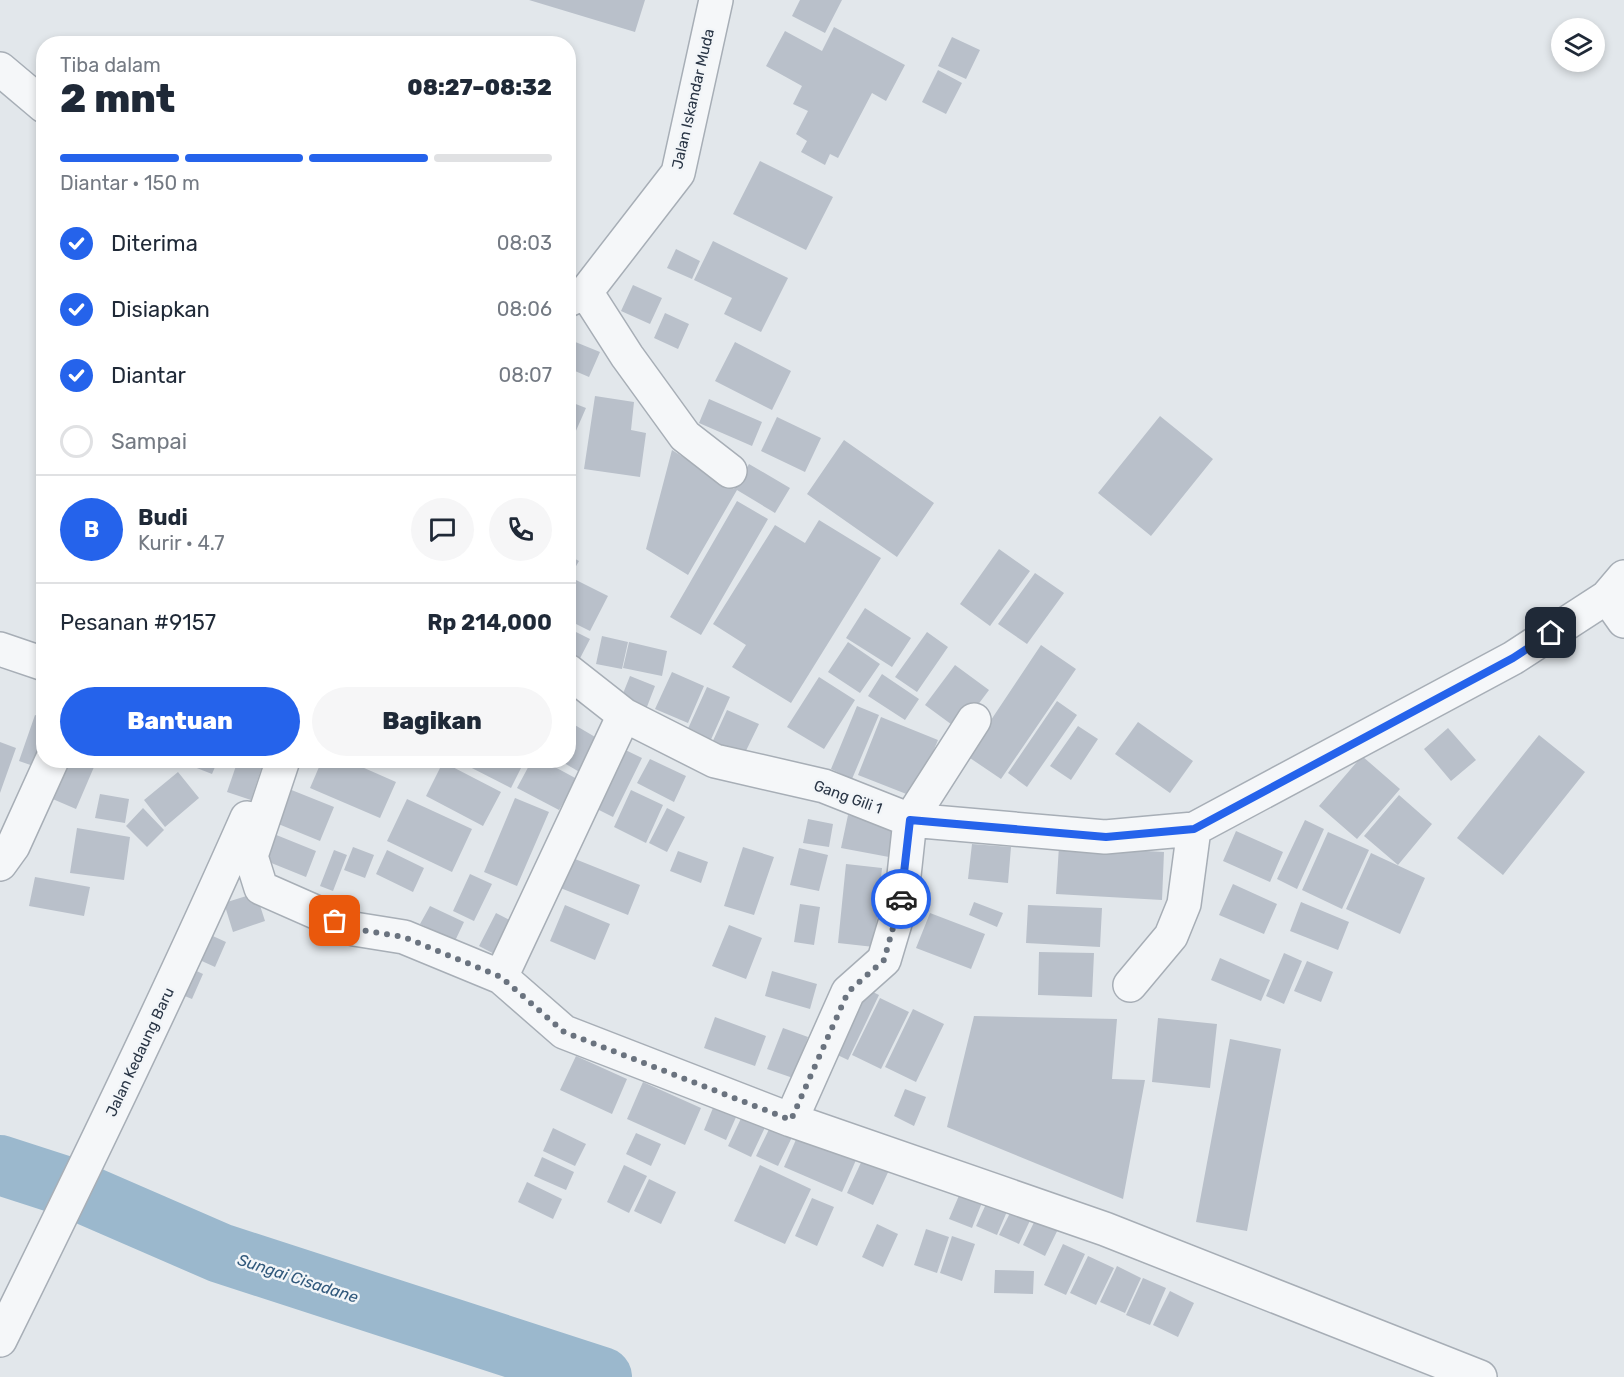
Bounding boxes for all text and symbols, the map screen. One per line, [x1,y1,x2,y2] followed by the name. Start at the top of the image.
[1551,18,1605,72] map controls
[1551,18,1605,72] button: layers
[668,27,718,171] street label: Jalan Iskandar Muda
[60,53,161,77] text: Tiba dalam
[407,74,552,101] text: 08:27–08:32
[60,76,175,122] text: 2 mnt
[60,171,200,195] text: Diantar · 150 m
[60,227,93,260] icon: check
[111,230,198,257] text: Diterima
[497,231,552,255] text: 08:03
[60,293,93,326] icon: check
[111,296,210,323] text: Disiapkan
[497,297,552,321] text: 08:06
[60,359,93,392] icon: check
[111,362,186,389] text: Diantar
[499,363,552,387] text: 08:07
[111,428,187,455] text: Sampai
[411,498,474,561] button: chat
[489,498,552,561] button: phone
[138,504,188,531] text: Budi
[84,516,99,543] text: B
[138,531,224,555] text: Kurir · 4.7
[1525,607,1576,658] pin
[60,609,216,636] text: Pesanan #9157
[427,609,552,636] text: Rp 214,000
[1534,616,1567,649] icon: home
[60,687,300,756] button: Bantuan
[312,687,552,756] button: Bagikan
[811,776,885,818] street label: Gang Gili 1
[871,869,931,929] courier
[885,883,918,916] icon: car
[309,895,360,946] pin
[318,904,351,937] icon: bag
[102,985,178,1119] street label: Jalan Kedaung Baru
[235,1250,361,1307] water label: Sungai Cisadane

